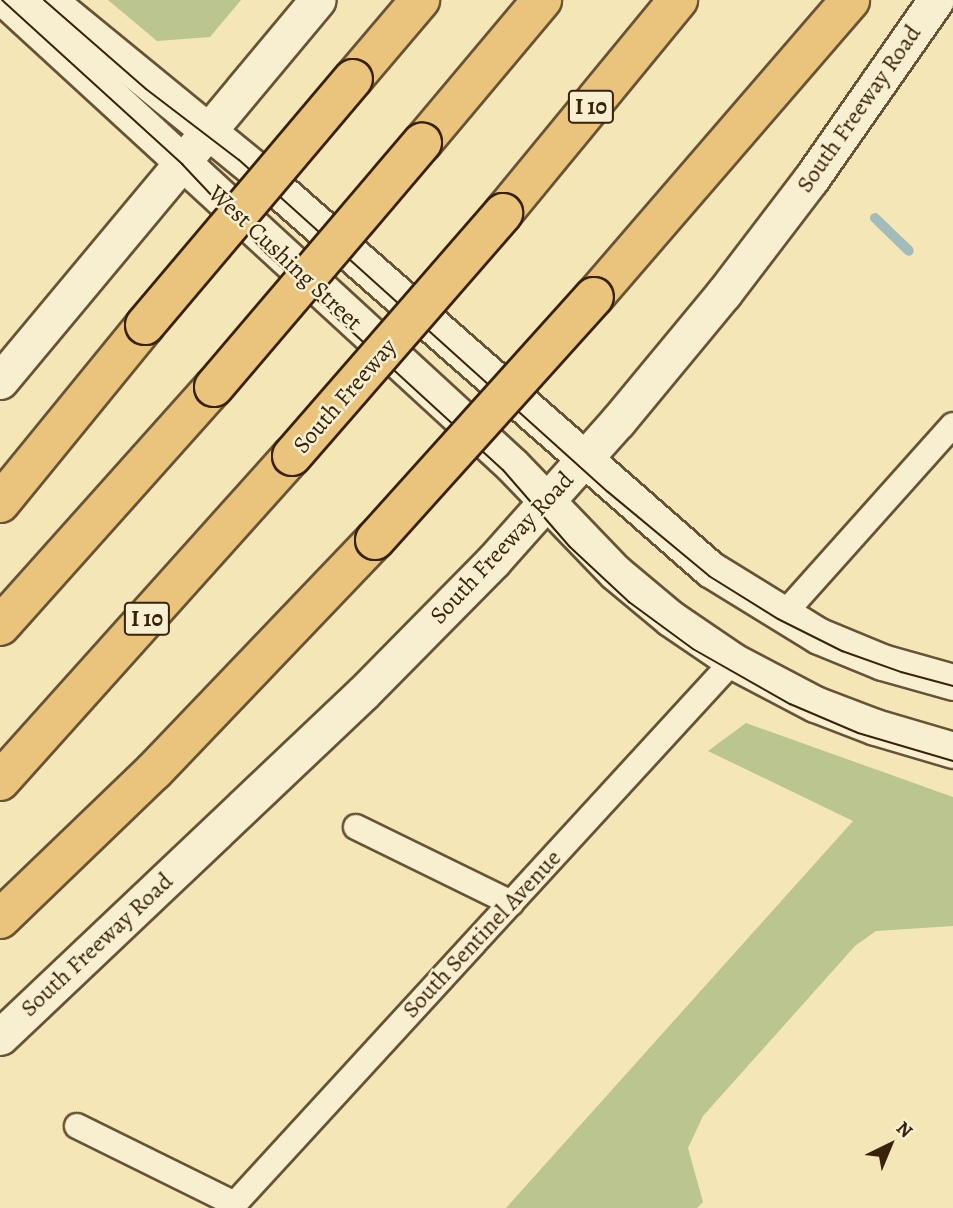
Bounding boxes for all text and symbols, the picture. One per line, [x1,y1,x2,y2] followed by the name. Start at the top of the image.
[791,20,927,198] street label: South Freeway Road
[566,88,616,127] road number: I 10
[202,179,368,337] street label: West Cushing Street
[287,333,403,459] street label: South Freeway
[424,466,580,630] street label: South Freeway Road
[122,600,172,638] road number: I 10
[397,844,567,1024] street label: South Sentinel Avenue
[15,867,179,1023] street label: South Freeway Road
[855,1110,925,1180] north arrow
[890,1115,918,1144] text: N

